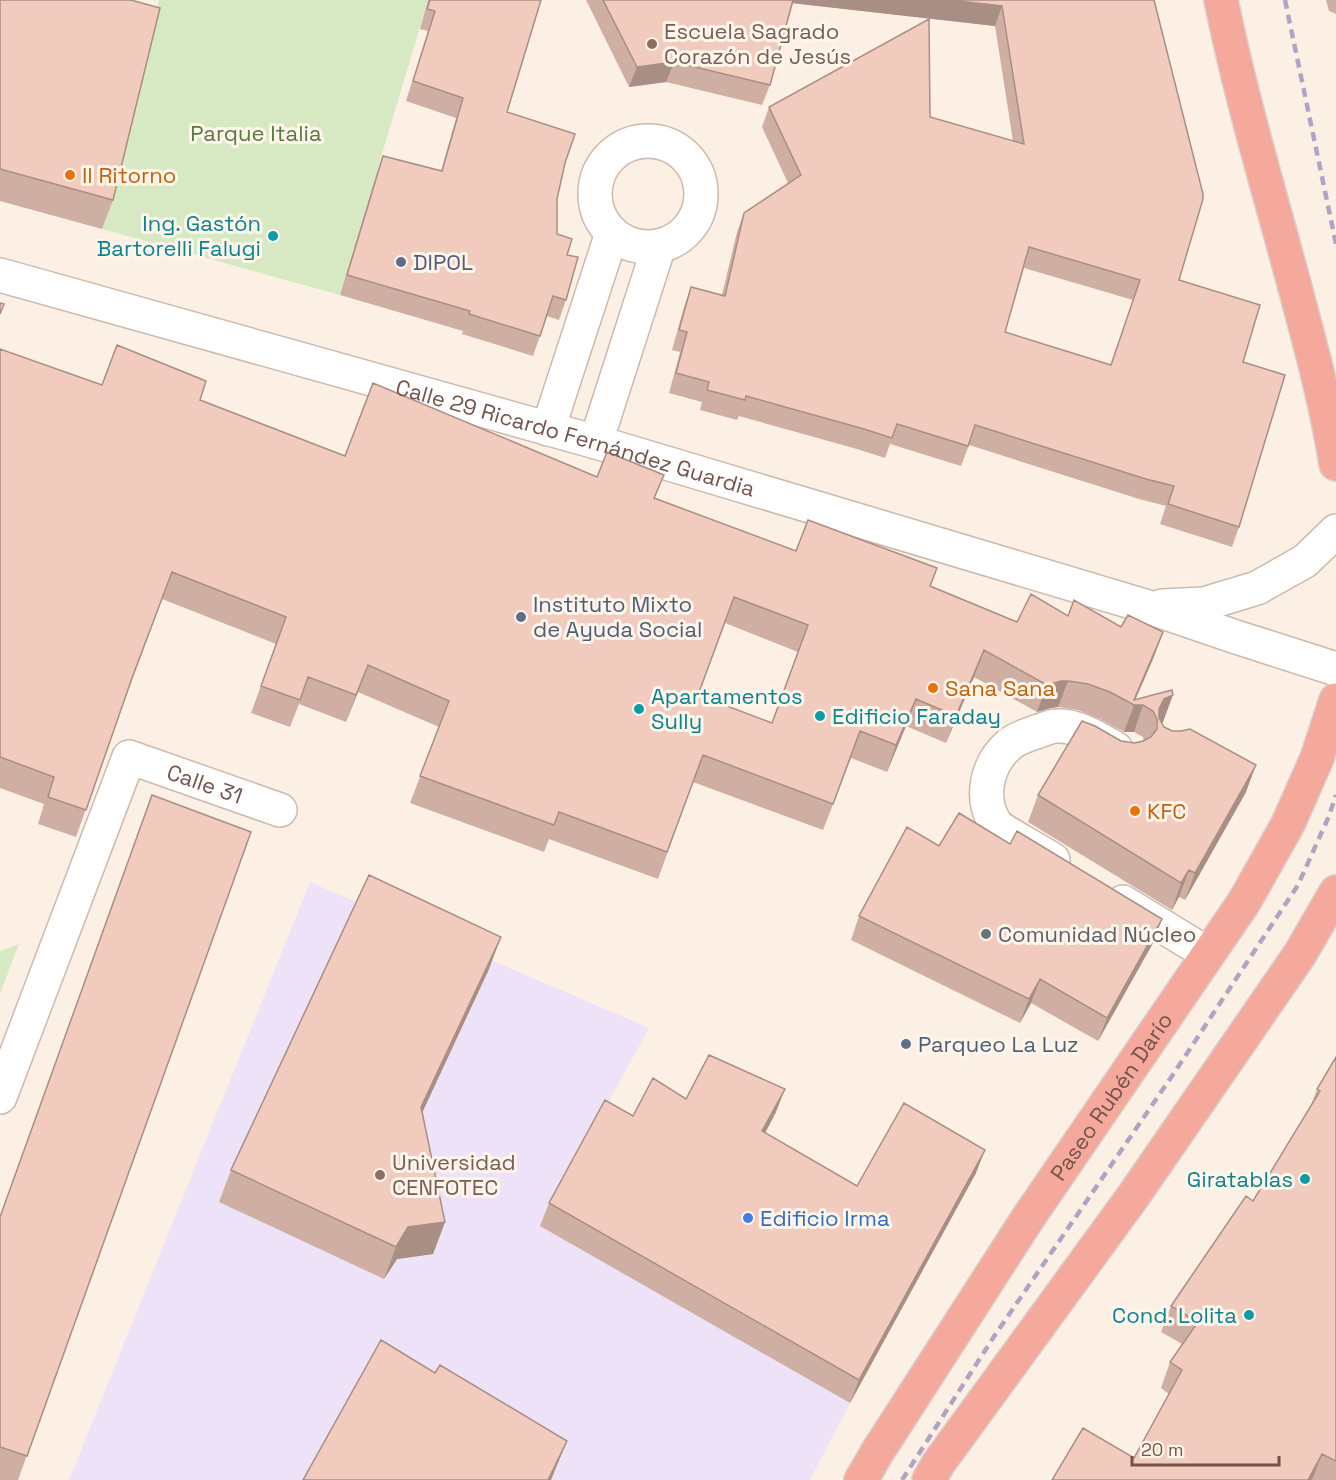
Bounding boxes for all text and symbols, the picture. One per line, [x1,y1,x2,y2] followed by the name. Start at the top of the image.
[664,17,851,70] place label: Escuela Sagrado Corazón de Jesús
[645,37,659,51] marker: Escuela Sagrado Corazón de Jesús
[190,119,322,147] park label: Parque Italia
[82,161,176,189] place label: Il Ritorno
[63,168,77,182] marker: Il Ritorno
[97,209,261,262] place label: Ing. Gastón Bartorelli Falugi
[266,229,280,243] marker: Ing. Gastón Bartorelli Falugi
[413,248,473,276] place label: DIPOL
[394,255,408,269] marker: DIPOL
[393,373,759,503] street label: Calle 29 Ricardo Fernández Guardia
[533,590,702,643] place label: Instituto Mixto de Ayuda Social
[514,610,528,624] marker: Instituto Mixto de Ayuda Social
[945,674,1056,702] place label: Sana Sana
[926,681,940,695] marker: Sana Sana
[651,682,803,735] place label: Apartamentos Sully
[632,702,646,716] marker: Apartamentos Sully
[832,702,1001,730] place label: Edificio Faraday
[813,709,827,723] marker: Edificio Faraday
[163,757,246,810] street label: Calle 31
[1147,797,1186,825] place label: KFC
[1128,804,1142,818] marker: KFC
[998,920,1196,948] place label: Comunidad Núcleo
[979,927,993,941] marker: Comunidad Núcleo
[1044,1007,1178,1186] street label: Paseo Rubén Darío
[918,1030,1079,1058] place label: Parqueo La Luz
[899,1037,913,1051] marker: Parqueo La Luz
[392,1148,516,1201] place label: Universidad CENFOTEC
[1187,1165,1293,1193] place label: Giratablas
[373,1168,387,1182] marker: Universidad CENFOTEC
[1298,1172,1312,1186] marker: Giratablas
[760,1204,890,1232] place label: Edificio Irma
[741,1211,755,1225] marker: Edificio Irma
[1112,1301,1237,1329] place label: Cond. Lolita
[1242,1308,1256,1322] marker: Cond. Lolita
[1132,1429,1279,1467] scale bar
[1141,1438,1184,1461] text: 20 m

